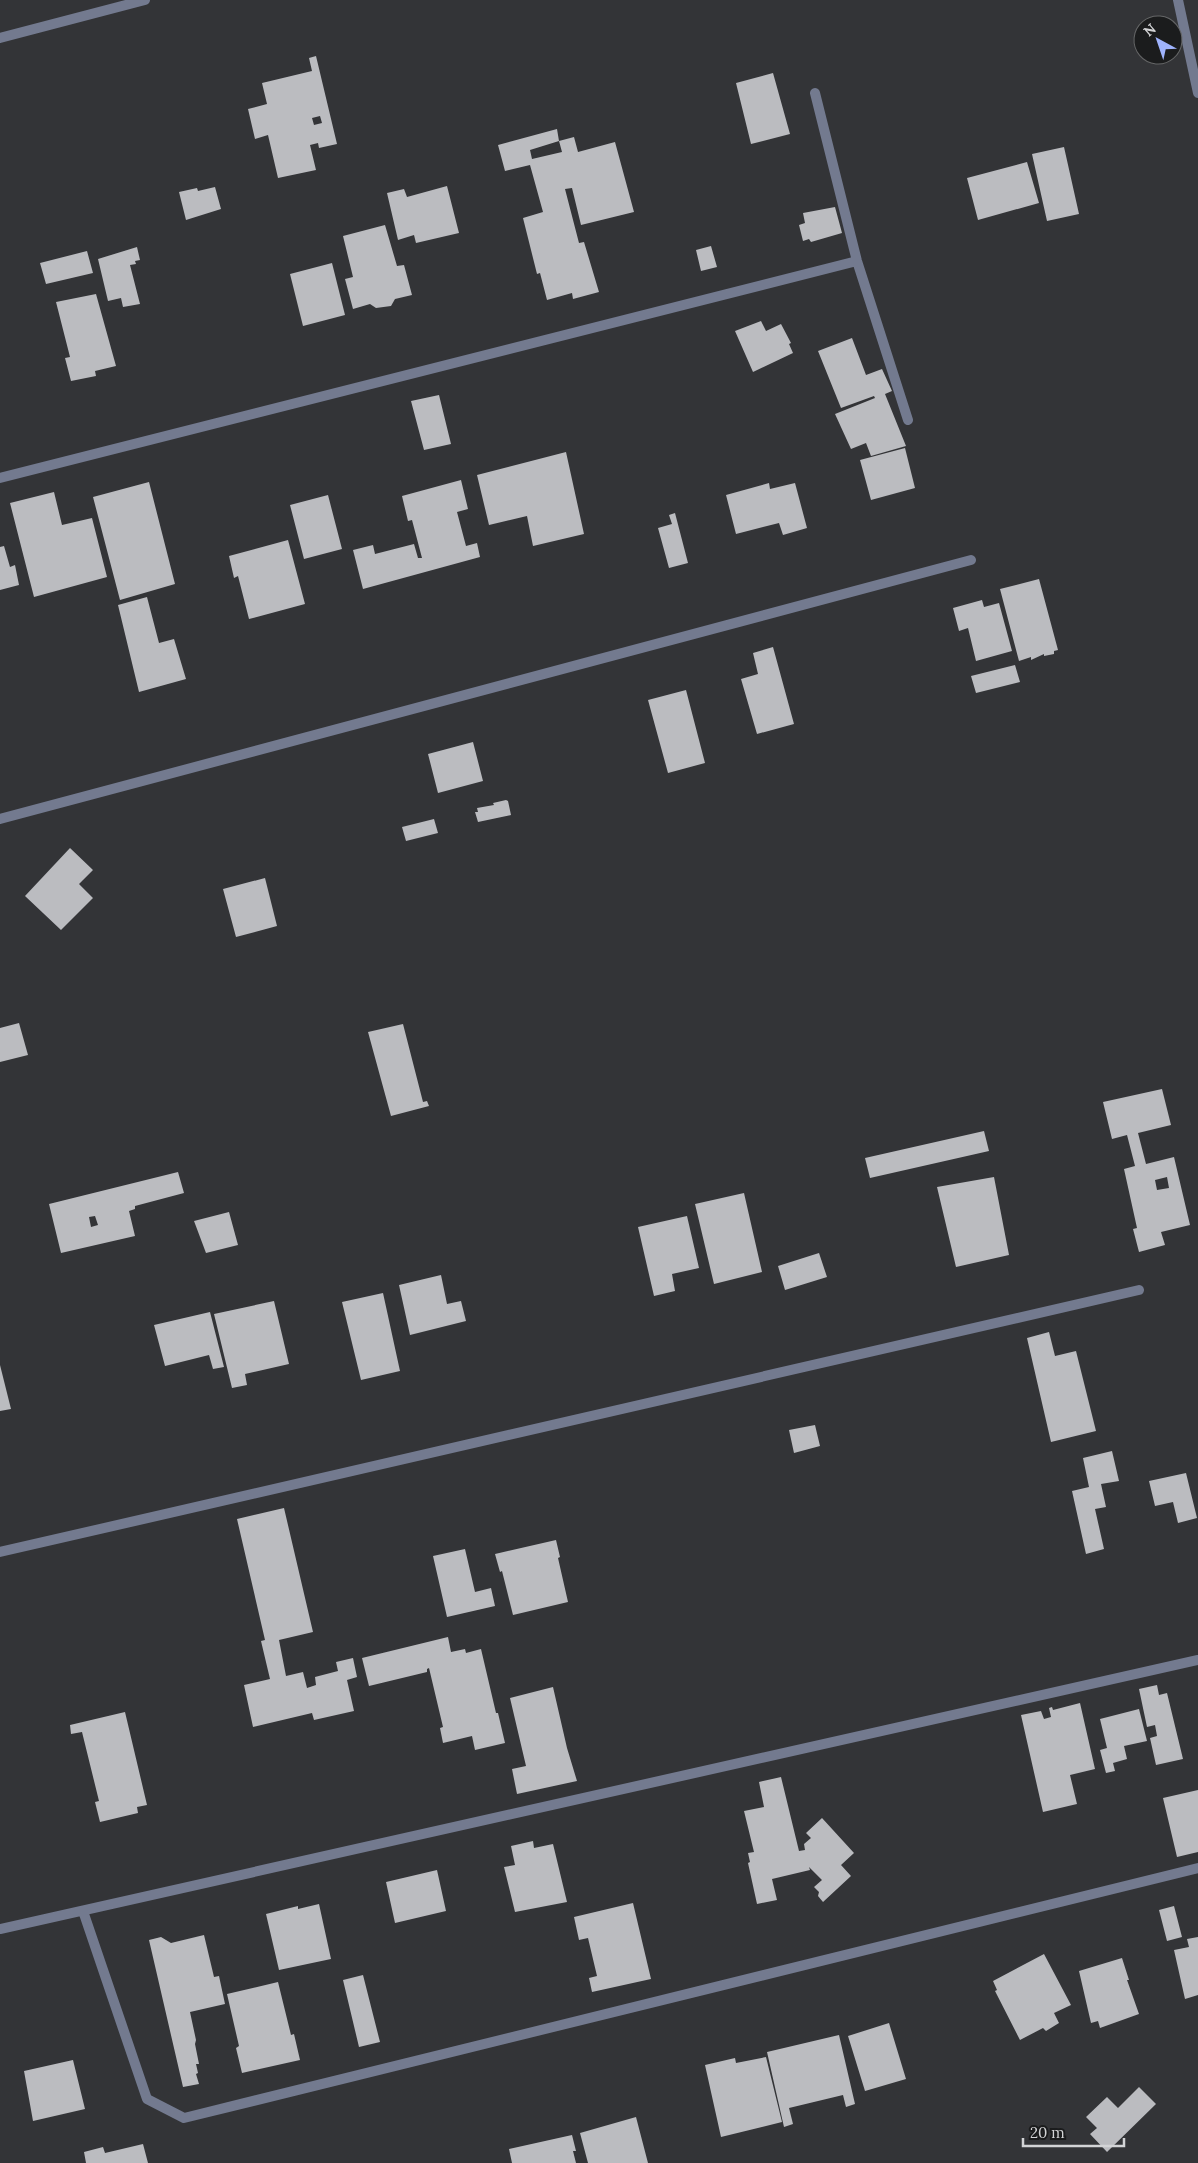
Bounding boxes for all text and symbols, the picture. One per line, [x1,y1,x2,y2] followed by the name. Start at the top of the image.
[1133,15,1183,65] north arrow
[1140,20,1160,40] text: N
[1023,2116,1124,2148] scale bar
[1030,2123,1065,2142] text: 20 m

